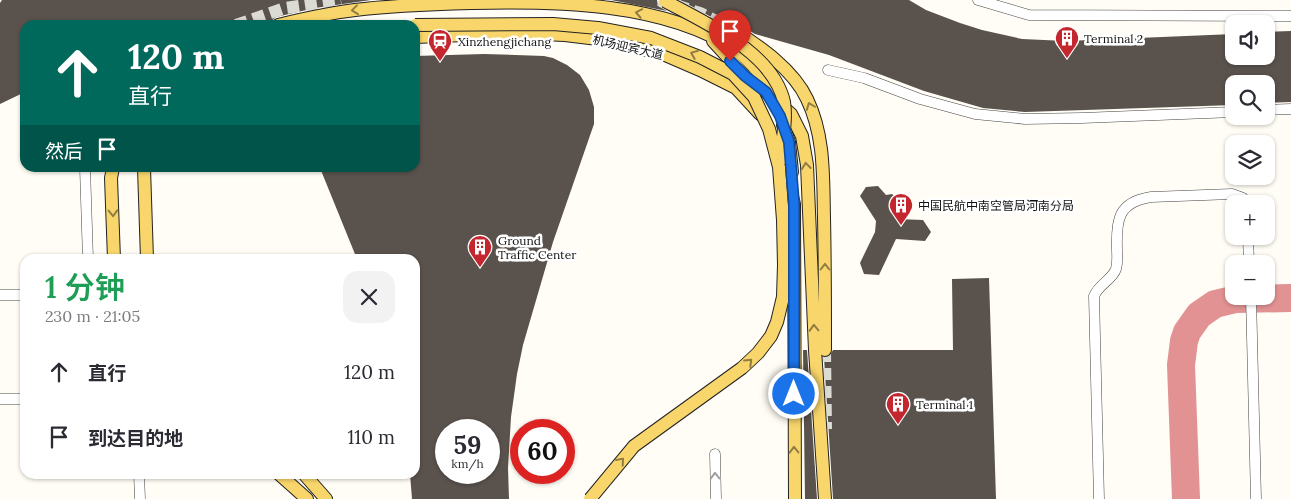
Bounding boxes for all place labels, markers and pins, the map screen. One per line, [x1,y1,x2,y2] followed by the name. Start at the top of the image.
[709,10,751,61] pin
[1054,25,1080,59] building icon: Terminal 2
[427,28,453,62] station icon: Xinzhengjichang
[1084,31,1143,46] place label: Terminal 2
[458,34,551,49] place label: Xinzhengjichang
[888,192,914,226] building icon: 中国民航中南空管局河南分局
[918,198,1074,213] place label: 中国民航中南空管局河南分局
[498,233,577,262] place label: Ground Traffic Center
[467,234,493,268] building icon: Ground Traffic Center
[885,391,911,425] building icon: Terminal 1
[916,397,973,412] place label: Terminal 1

